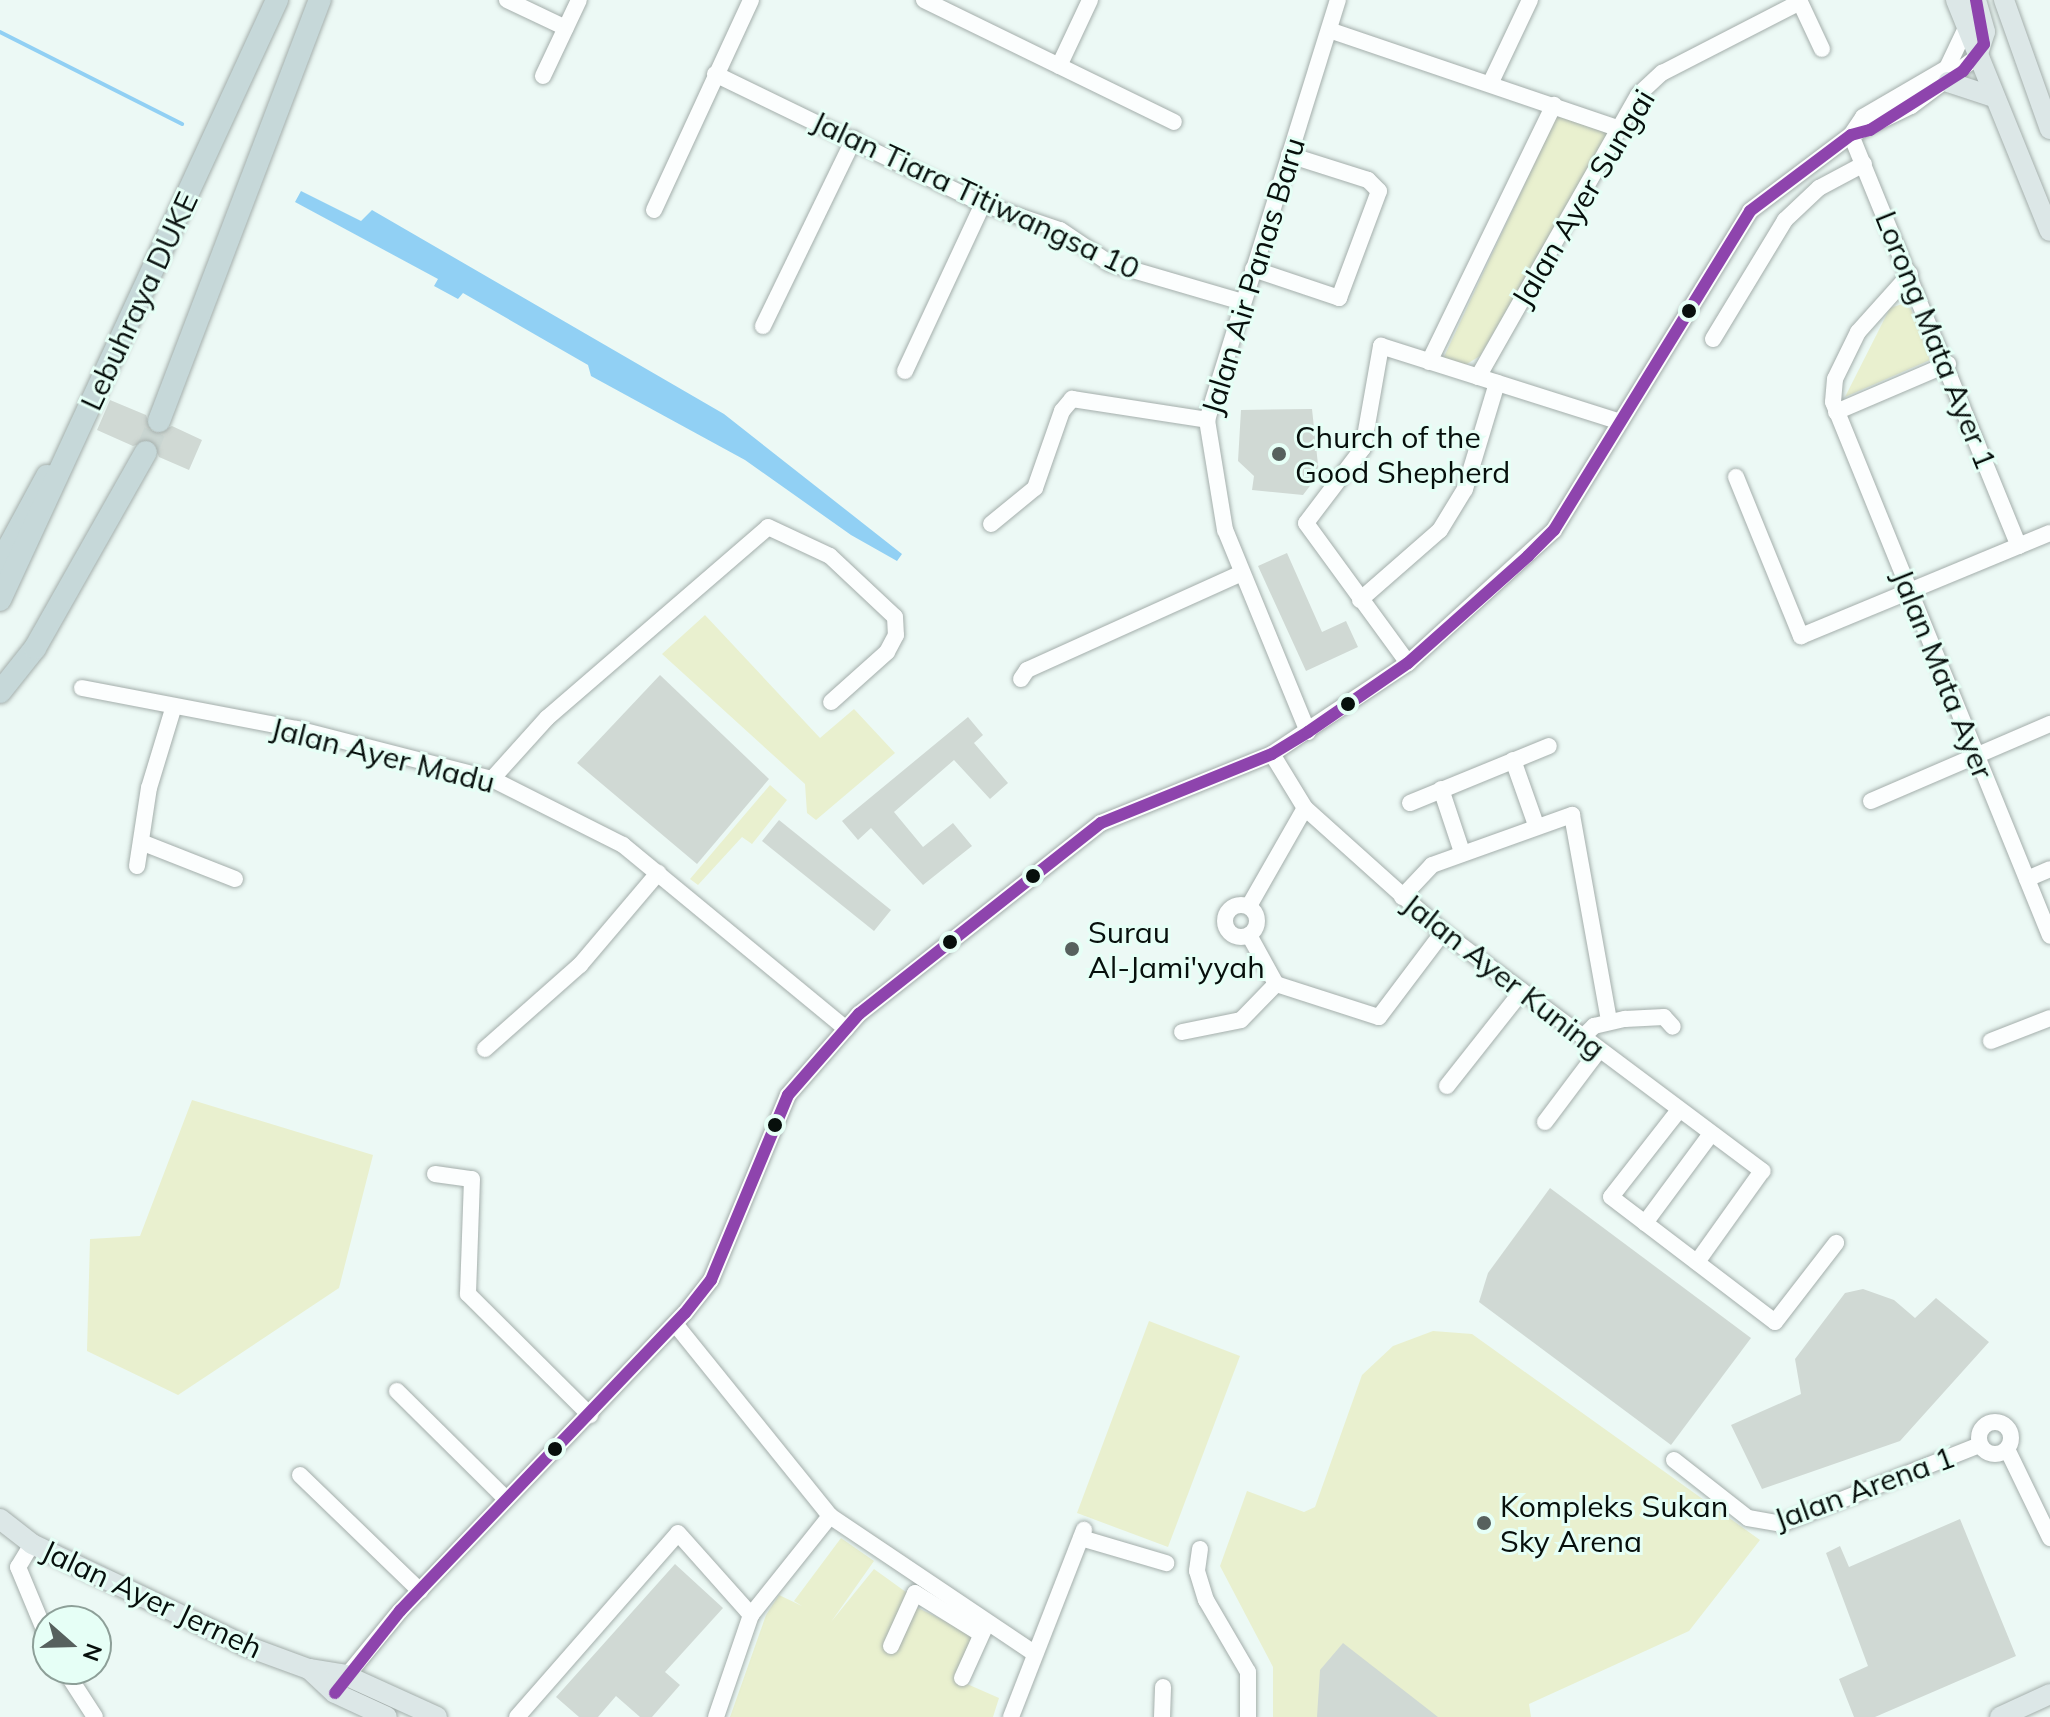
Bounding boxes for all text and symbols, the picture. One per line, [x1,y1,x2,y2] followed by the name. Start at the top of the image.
[1504,83,1662,313] street label: Jalan Ayer Sungai
[806,103,1146,287] street label: Jalan Tiara Titiwangsa 10
[1194,133,1312,419] street label: Jalan Air Panas Baru
[73,186,205,416] street label: Lebuhraya DUKE
[1868,206,2004,474] street label: Lorong Mata Ayer 1
[1681,303,1697,319] unlabelled marker
[1295,419,1510,490] place label: Church of the Good Shepherd
[1270,445,1288,463] marker: Church of the Good Shepherd
[1885,564,2001,784] street label: Jalan Mata Ayer
[1340,696,1356,712] unlabelled marker
[267,710,499,800] street label: Jalan Ayer Madu
[1025,868,1041,884] unlabelled marker
[1396,886,1612,1066] street label: Jalan Ayer Kuning
[1088,914,1265,984] place label: Surau Al-Jami'yyah
[942,934,958,950] unlabelled marker
[1063,940,1081,958] marker: Surau Al-Jami'yyah
[767,1117,783,1133] unlabelled marker
[1769,1439,1959,1537] street label: Jalan Arena 1
[547,1441,563,1457] unlabelled marker
[1500,1488,1728,1558] place label: Kompleks Sukan Sky Arena
[1475,1514,1493,1532] marker: Kompleks Sukan Sky Arena
[36,1532,268,1666] street label: Jalan Ayer Jerneh
[32,1605,112,1685] north arrow
[77,1640,109,1665] text: N

